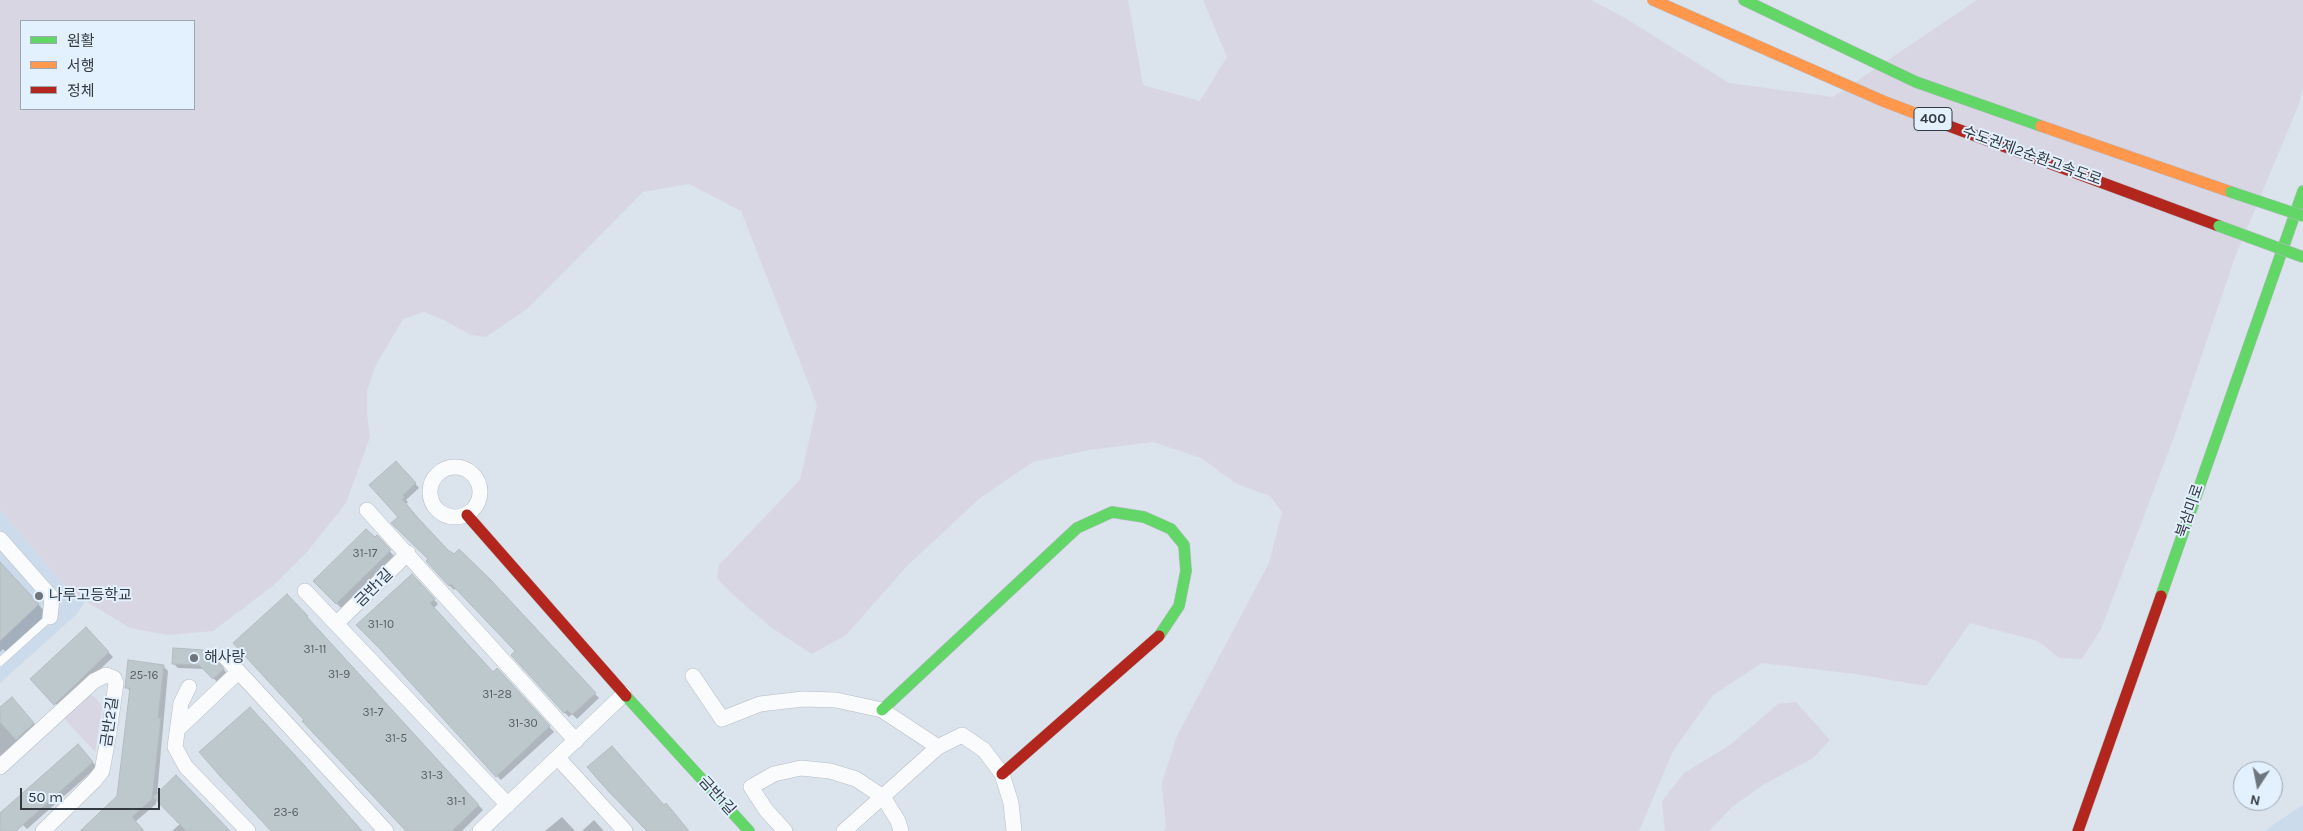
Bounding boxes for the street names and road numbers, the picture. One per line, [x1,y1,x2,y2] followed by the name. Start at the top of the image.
[1914,108,1952,130] road number: 400
[1960,122,2104,190] street label: 수도권제2순환고속도로
[2173,482,2207,540] street label: 북삼미로
[351,565,397,611] street label: 금반1길
[98,696,122,748] street label: 금반2길
[695,773,739,819] street label: 금반1길

